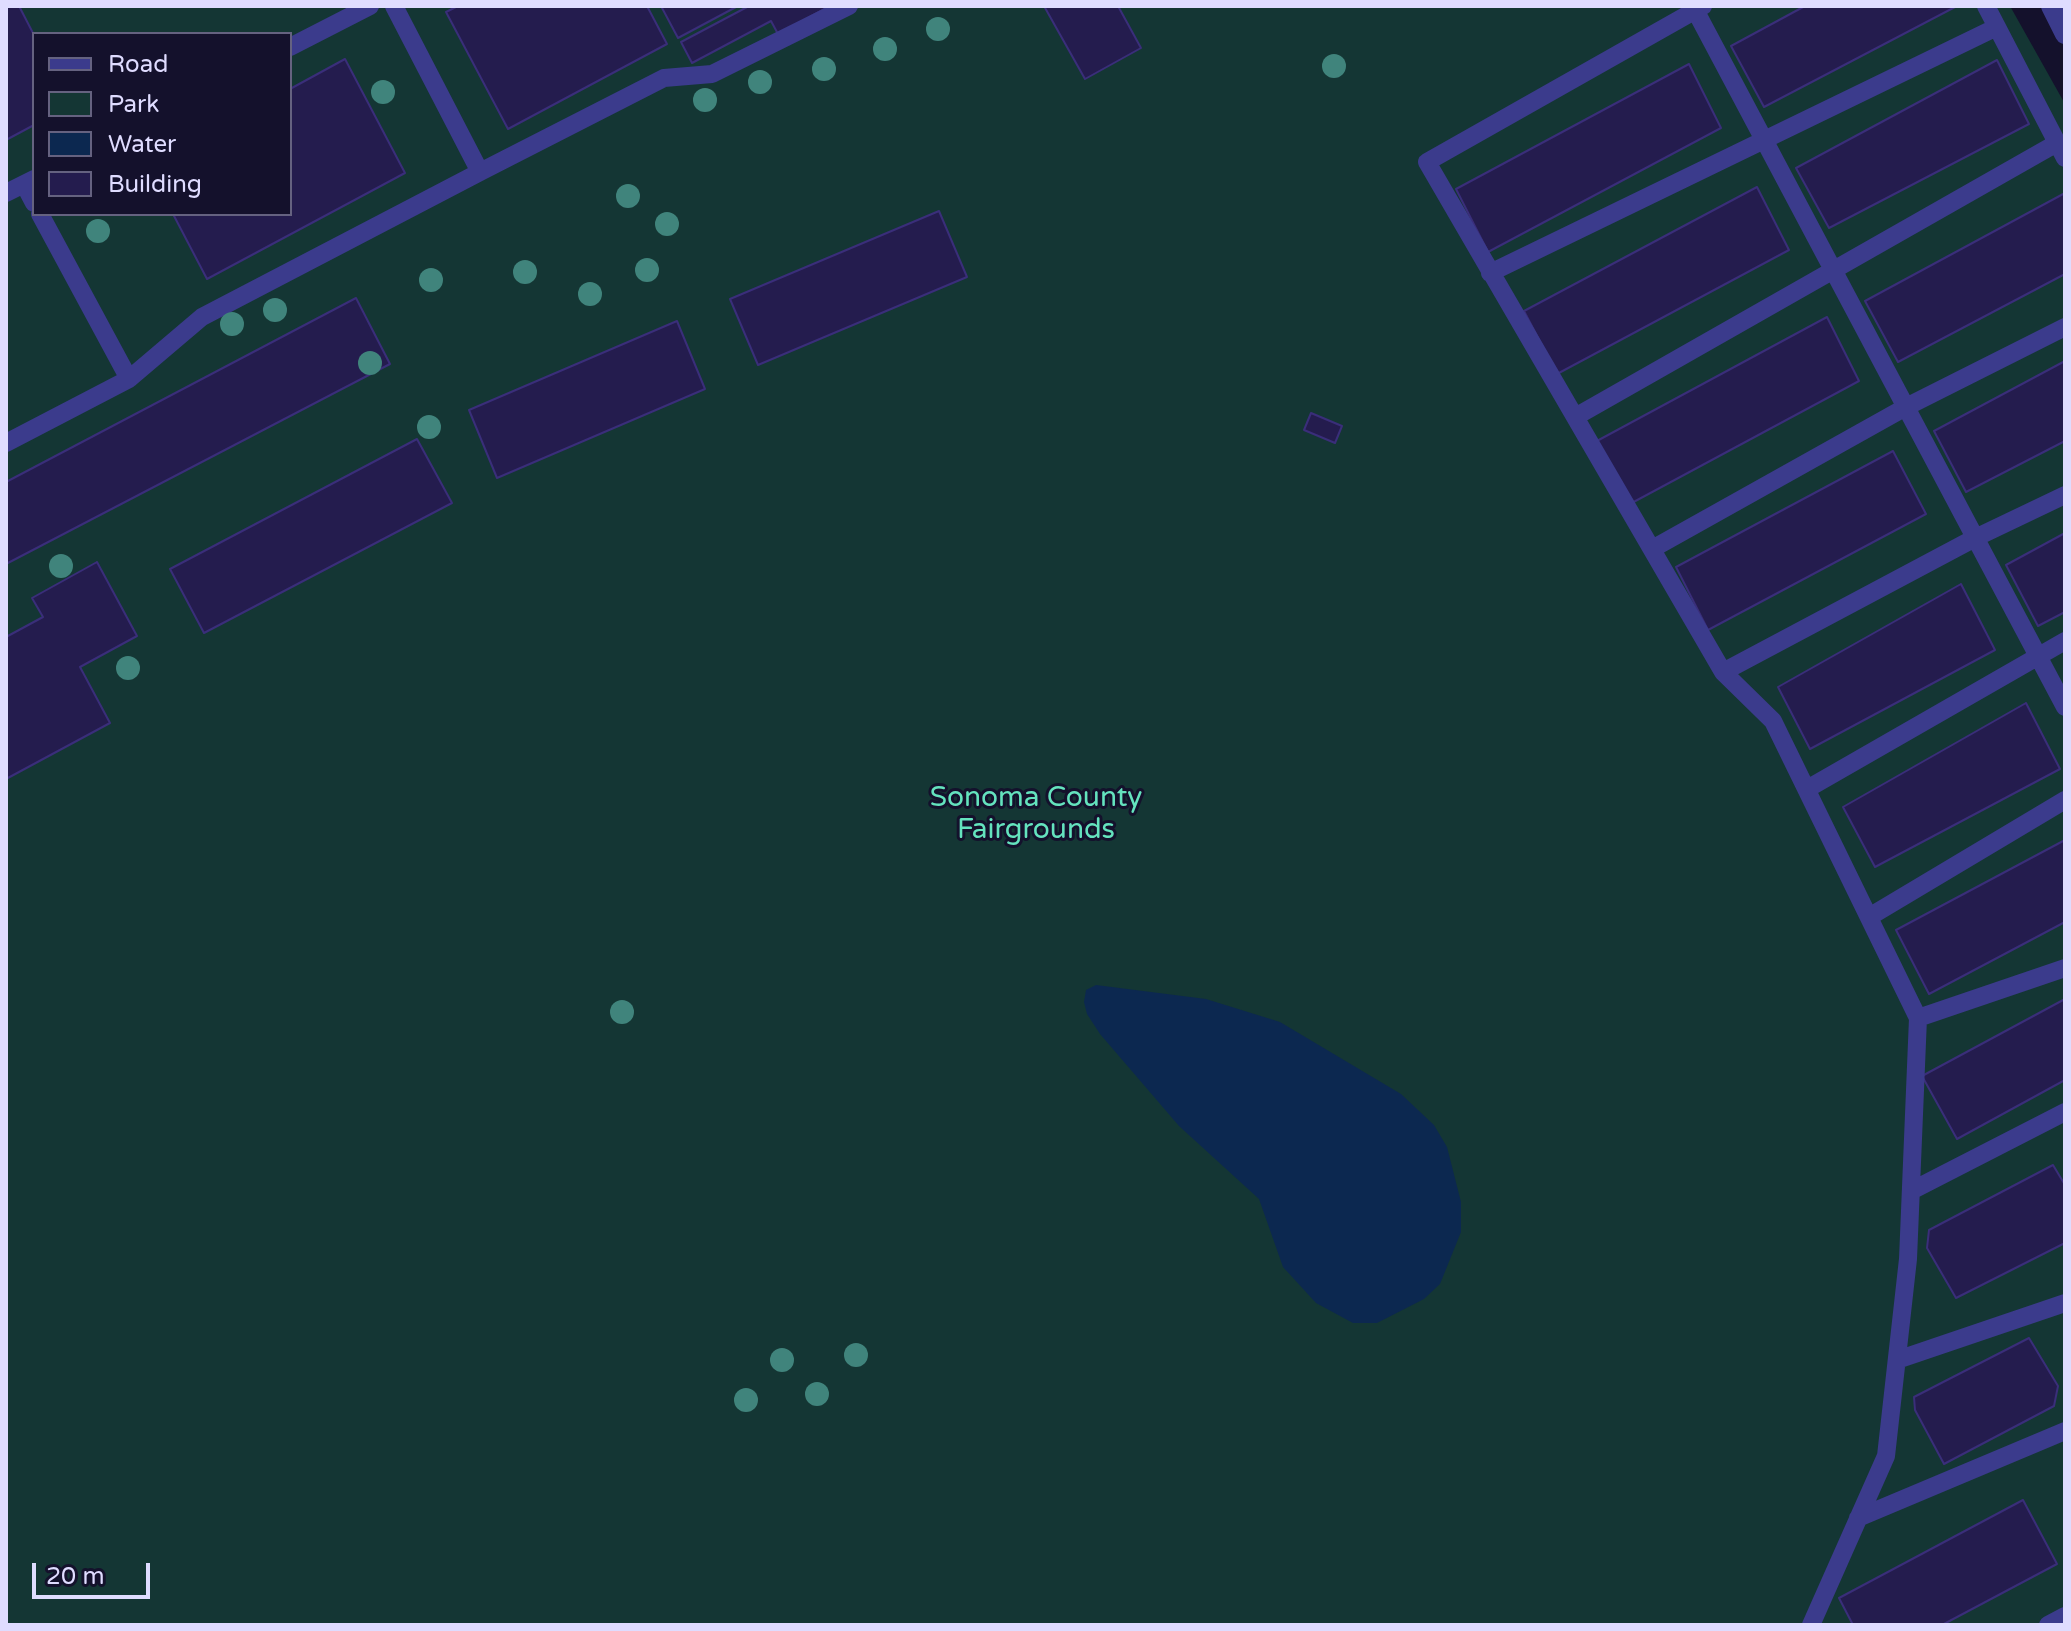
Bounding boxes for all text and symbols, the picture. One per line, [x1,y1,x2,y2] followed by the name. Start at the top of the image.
[32,32,292,216] legend
[108,50,168,79] text: Road
[108,90,159,119] text: Park
[108,130,176,159] text: Water
[108,170,202,199] text: Building
[930,782,1142,848] park label: Sonoma County Fairgrounds
[36,1547,154,1597] scale bar
[46,1562,104,1591] text: 20 m

